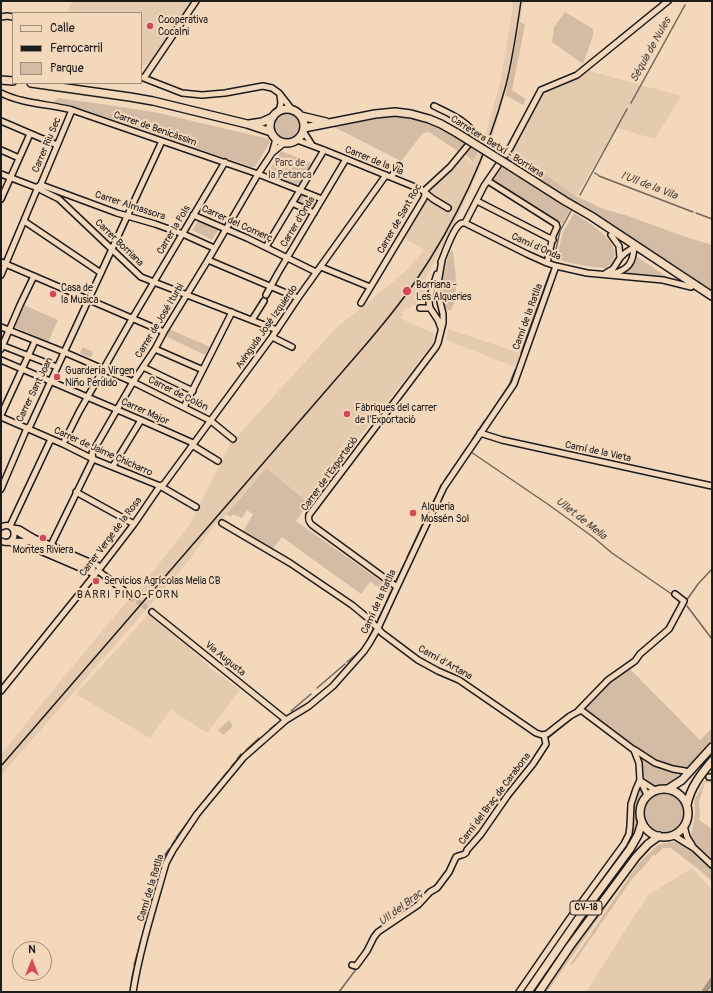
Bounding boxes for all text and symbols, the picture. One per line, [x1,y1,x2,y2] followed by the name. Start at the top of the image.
[12,12,142,84] legend
[158,14,208,38] place label: Cooperativa Cocalni
[628,15,674,85] water label: Séquia de Nules
[50,21,75,36] text: Calle
[145,21,155,31] marker: Cooperativa Cocalni
[50,41,103,56] text: Ferrocarril
[50,61,84,76] text: Parque
[112,109,198,149] street label: Carrer de Benicàssim
[448,113,546,181] street label: Carretera Betxí - Borriana
[30,115,64,175] street label: Carrer Riu Sec
[343,144,405,178] street label: Carrer de la Via
[268,157,312,180] park label: Parc de la Petanca
[619,169,679,203] water label: l'Ull de la Vila
[375,182,425,256] street label: Carrer de Sant Roc
[93,189,167,223] street label: Carrer Almassora
[278,195,318,249] street label: Carrer d'Onda
[155,203,193,257] street label: Carrer la Pols
[200,203,274,245] street label: Carrer del Comerç
[92,217,146,269] street label: Carrer Borriana
[509,231,563,263] street label: Camí d'Onda
[416,279,471,302] place label: Borriana - Les Alqueries
[61,282,98,306] place label: Casa de la Musica
[133,282,187,360] street label: Carrer de José Iturbi
[510,282,546,352] street label: Camí de la Ratlla
[234,283,300,371] street label: Avinguda José Izquierdo
[401,285,413,297] marker: Borriana - Les Alqueries
[48,289,58,299] marker: Casa de la Musica
[14,356,56,424] street label: Carrer Sant Joan
[65,365,135,388] place label: Guardería Virgen Niño Perdido
[52,372,62,382] marker: Guardería Virgen Niño Perdido
[146,374,210,414] street label: Carrer de Colón
[119,396,171,428] street label: Carrer Major
[355,402,437,426] place label: Fàbriques del carrer de l'Exportació
[342,409,352,419] marker: Fàbriques del carrer de l'Exportació
[52,425,154,479] street label: Carrer de Jaime Chicharro
[299,434,361,514] street label: Carrer de l'Exportació
[564,439,632,465] street label: Camí de la Vieta
[77,495,145,579] street label: Carrer Verge de la Rosa
[553,495,609,543] water label: Ullet de Melia
[421,501,469,524] place label: Alqueria Mossén Sol
[408,508,418,518] marker: Alqueria Mossén Sol
[38,533,48,543] marker: Montes Riviera
[13,544,73,556] place label: Montes Riviera
[359,568,399,636] street label: Camí de la Ratlla
[104,575,220,587] place label: Servicios Agrícolas Melia CB
[91,576,101,586] marker: Servicios Agrícolas Melia CB
[77,588,179,602] district label: BARRI PINO-FORN
[202,639,248,679] street label: Via Augusta
[416,643,474,683] street label: Camí d'Artana
[457,751,533,847] street label: Camí del Braç de Carabona
[135,853,167,923] street label: Camí de la Ratlla
[376,887,426,929] water label: Ull del Braç
[570,901,602,915] road number: CV-18
[12,941,52,981] north arrow
[28,943,36,956] text: N

